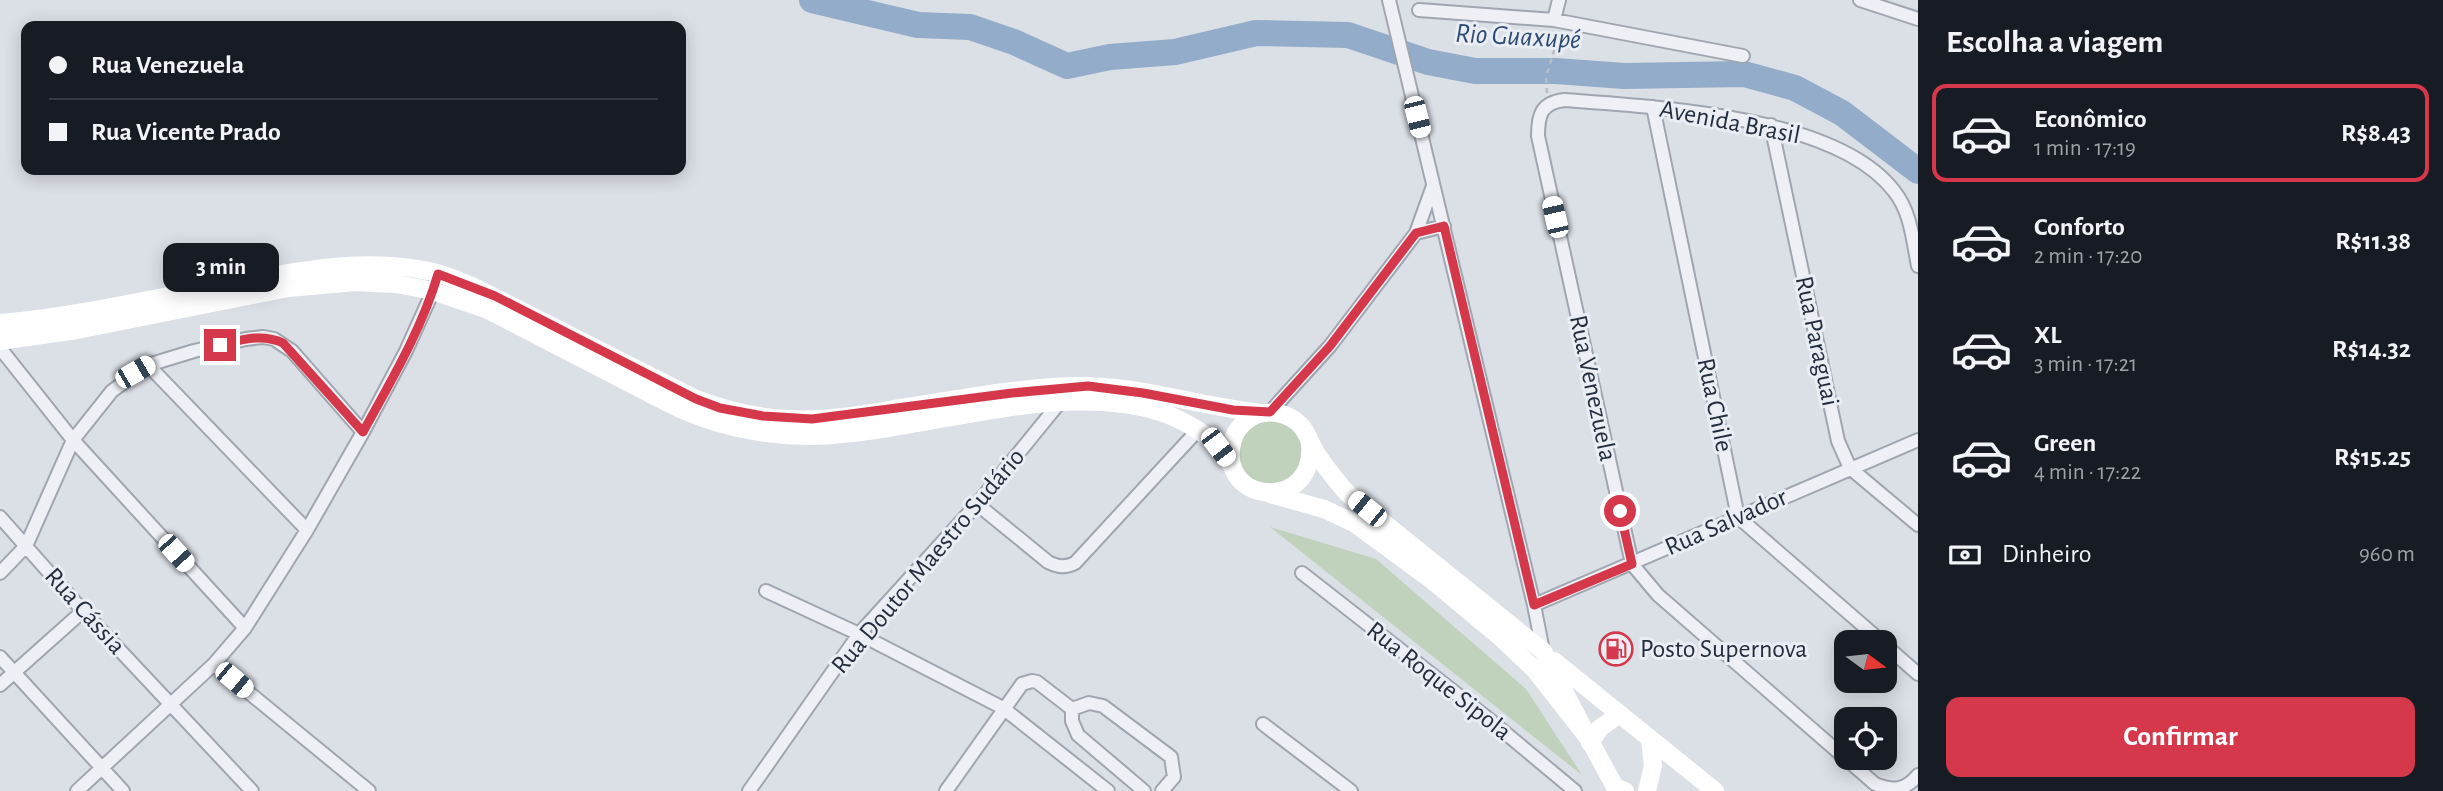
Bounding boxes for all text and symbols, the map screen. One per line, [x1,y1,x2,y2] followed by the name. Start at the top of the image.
[1454,20,1582,54] water label: Rio Guaxupé
[1946,26,2163,58] text: Escolha a viagem
[91,52,244,78] text: Rua Venezuela
[1402,94,1433,140] car
[1657,96,1803,148] street label: Avenida Brasil
[1950,102,2013,165] icon: car
[2034,106,2147,132] text: Econômico
[91,119,281,145] text: Rua Vicente Prado
[2341,120,2411,146] text: R$8.43
[2034,137,2136,160] text: 1 min · 17:19
[1541,194,1570,240] car
[1950,210,2013,273] icon: car
[2034,214,2125,240] text: Conforto
[2335,228,2411,254] text: R$11.38
[162,244,278,292] callout: 3 min
[2034,245,2142,268] text: 2 min · 17:20
[196,256,246,279] text: 3 min
[1791,274,1843,408] street label: Rua Paraguai
[1565,313,1621,463] street label: Rua Venezuela
[1950,318,2013,381] icon: car
[2034,322,2061,348] text: XL
[204,329,236,361] route end
[2332,336,2411,362] text: R$14.32
[112,352,159,392] car
[2034,353,2137,376] text: 3 min · 17:21
[1692,356,1738,454] street label: Rua Chile
[1197,424,1240,470] car
[1950,426,2013,489] icon: car
[2034,430,2096,456] text: Green
[826,443,1030,679] street label: Rua Doutor Maestro Sudário
[2334,444,2411,470] text: R$15.25
[2034,461,2141,484] text: 4 min · 17:22
[1661,483,1791,560] street label: Rua Salvador
[1345,488,1390,530] car
[1604,495,1636,527] route start
[155,530,198,576] car
[1946,536,1984,574] icon: cash
[2002,541,2091,567] text: Dinheiro
[2359,543,2415,566] text: 960 m
[40,563,130,659] street label: Rua Cássia
[1362,617,1516,745] street label: Rua Roque Sipola
[1597,630,1635,668] fuel station icon: Posto Supernova
[1834,630,1897,693] north arrow
[1834,630,1897,770] map controls
[1640,636,1807,662] place label: Posto Supernova
[212,658,257,702] car
[1946,697,2415,777] button: Confirmar
[1834,707,1897,770] button: locate

